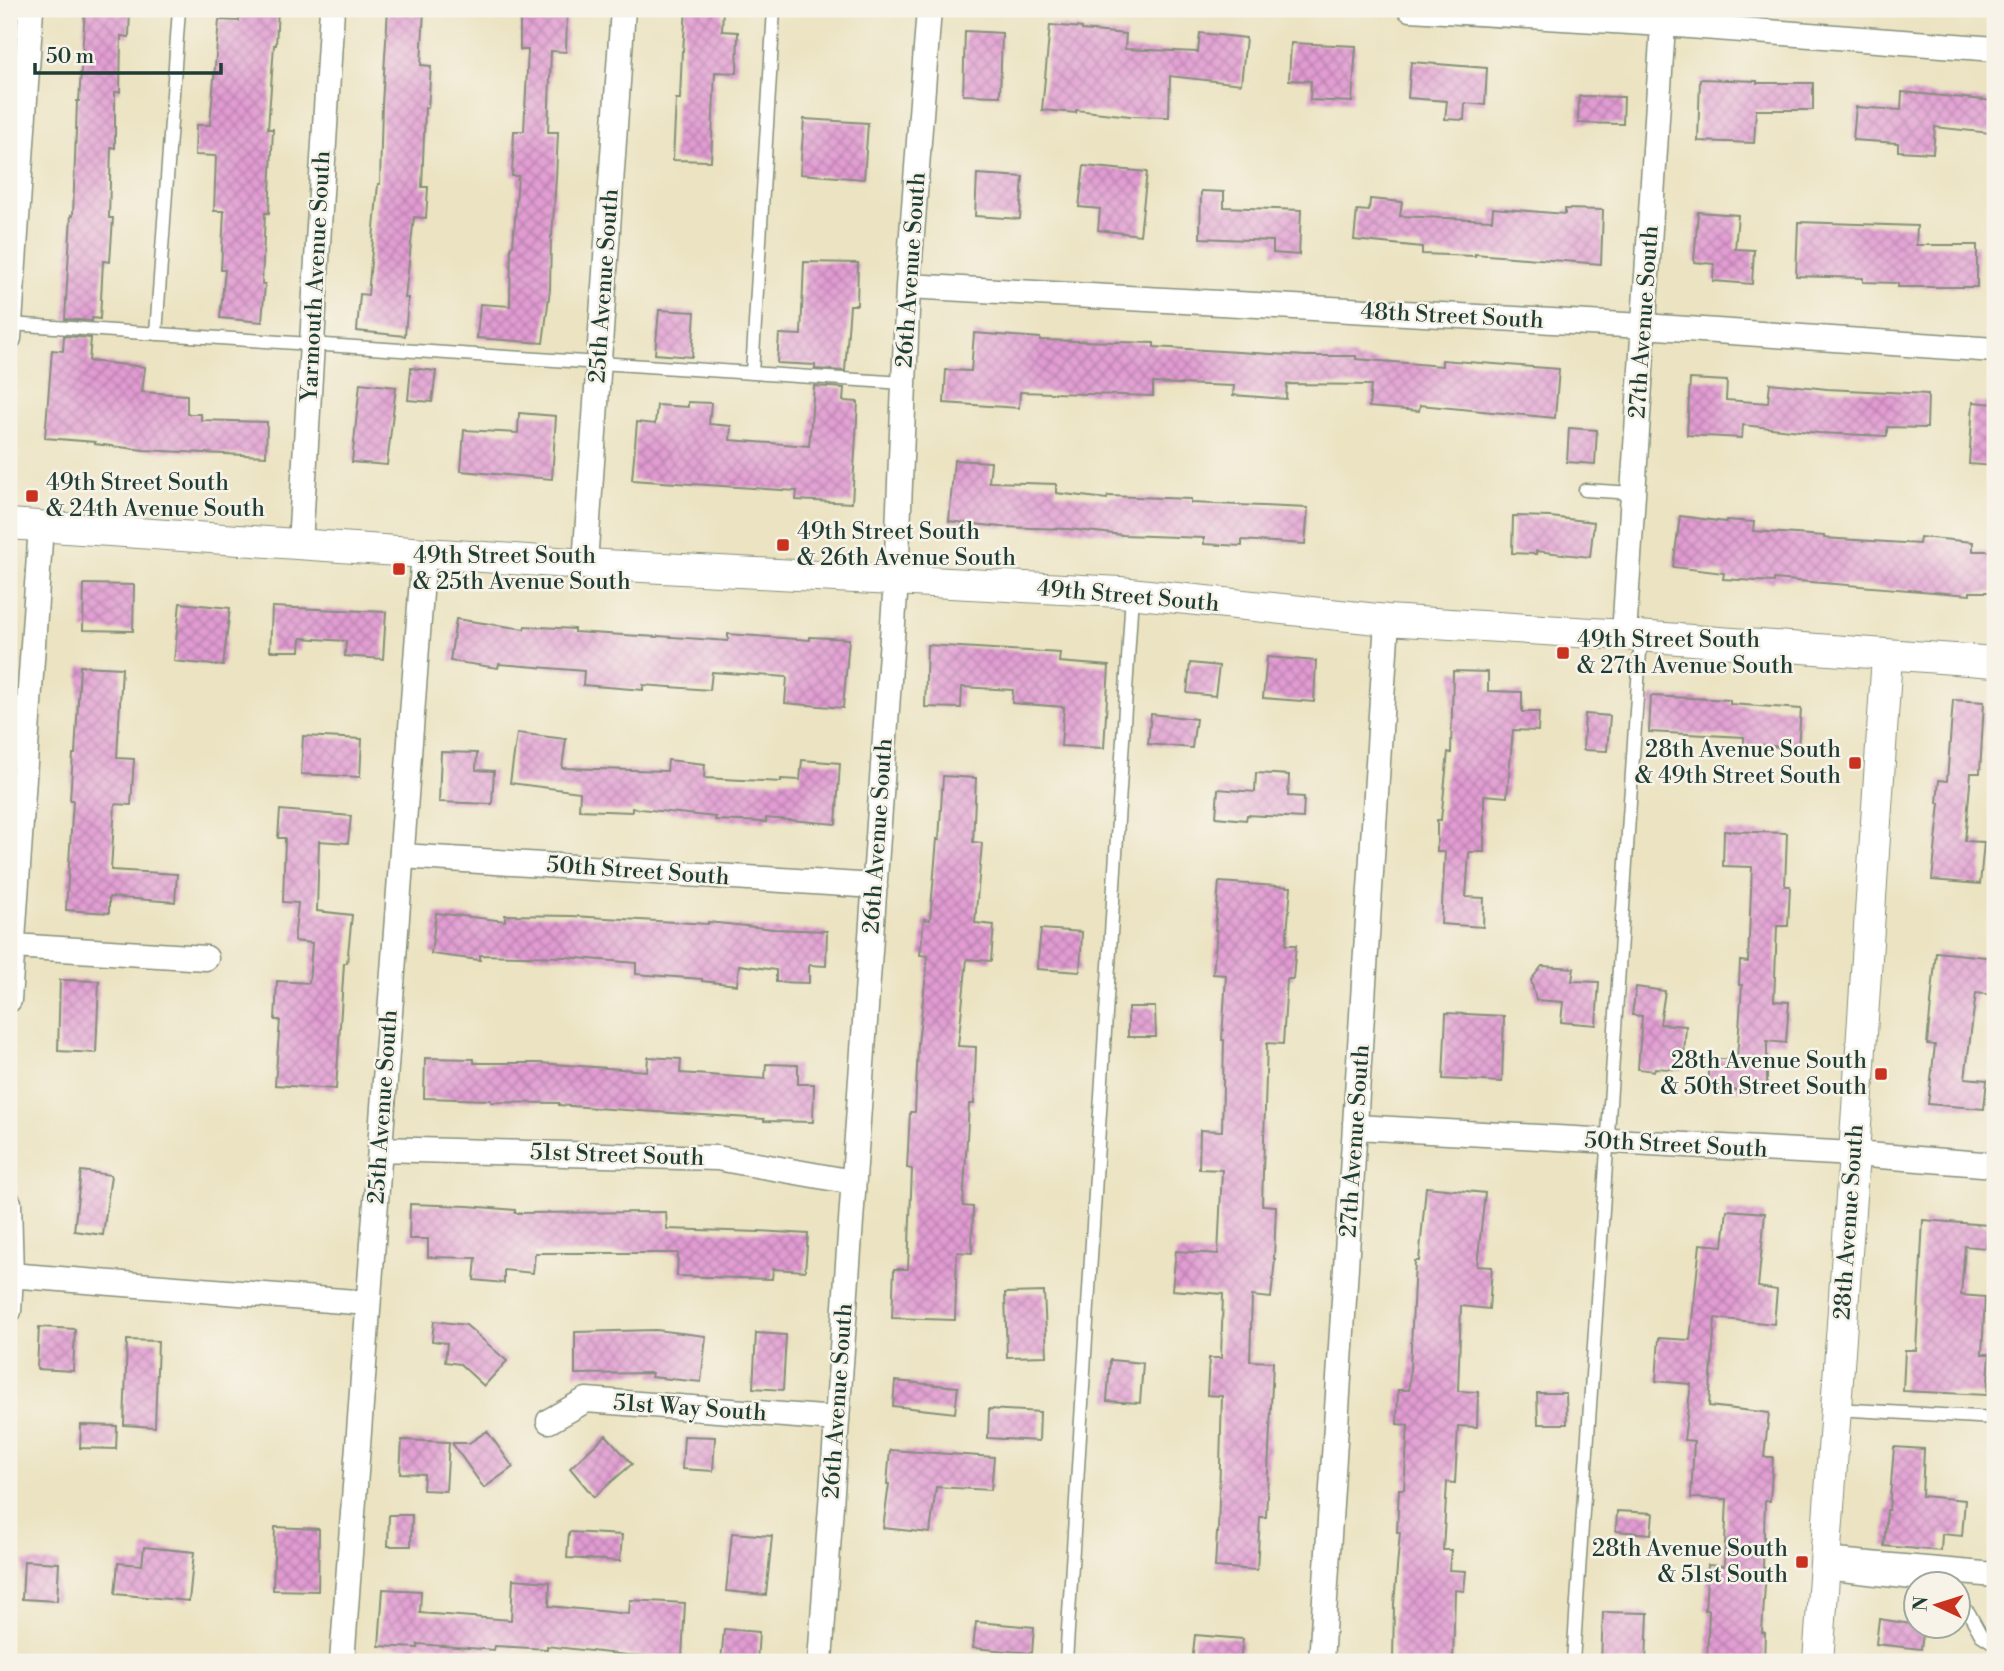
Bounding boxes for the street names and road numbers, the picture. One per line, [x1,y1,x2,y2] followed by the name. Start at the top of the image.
[295,150,337,403] street label: Yarmouth Avenue South
[890,171,932,369] street label: 26th Avenue South
[583,188,625,384] street label: 25th Avenue South
[1623,224,1665,419] street label: 27th Avenue South
[1360,297,1545,335] street label: 48th Street South
[1036,574,1221,618] street label: 49th Street South
[857,737,899,935] street label: 26th Avenue South
[546,851,731,891] street label: 50th Street South
[362,1009,404,1205] street label: 25th Avenue South
[1334,1043,1376,1238] street label: 27th Avenue South
[1828,1123,1870,1321] street label: 28th Avenue South
[1584,1126,1769,1164] street label: 50th Street South
[529,1138,705,1172] street label: 51st Street South
[817,1302,859,1500] street label: 26th Avenue South
[612,1389,768,1427] street label: 51st Way South

